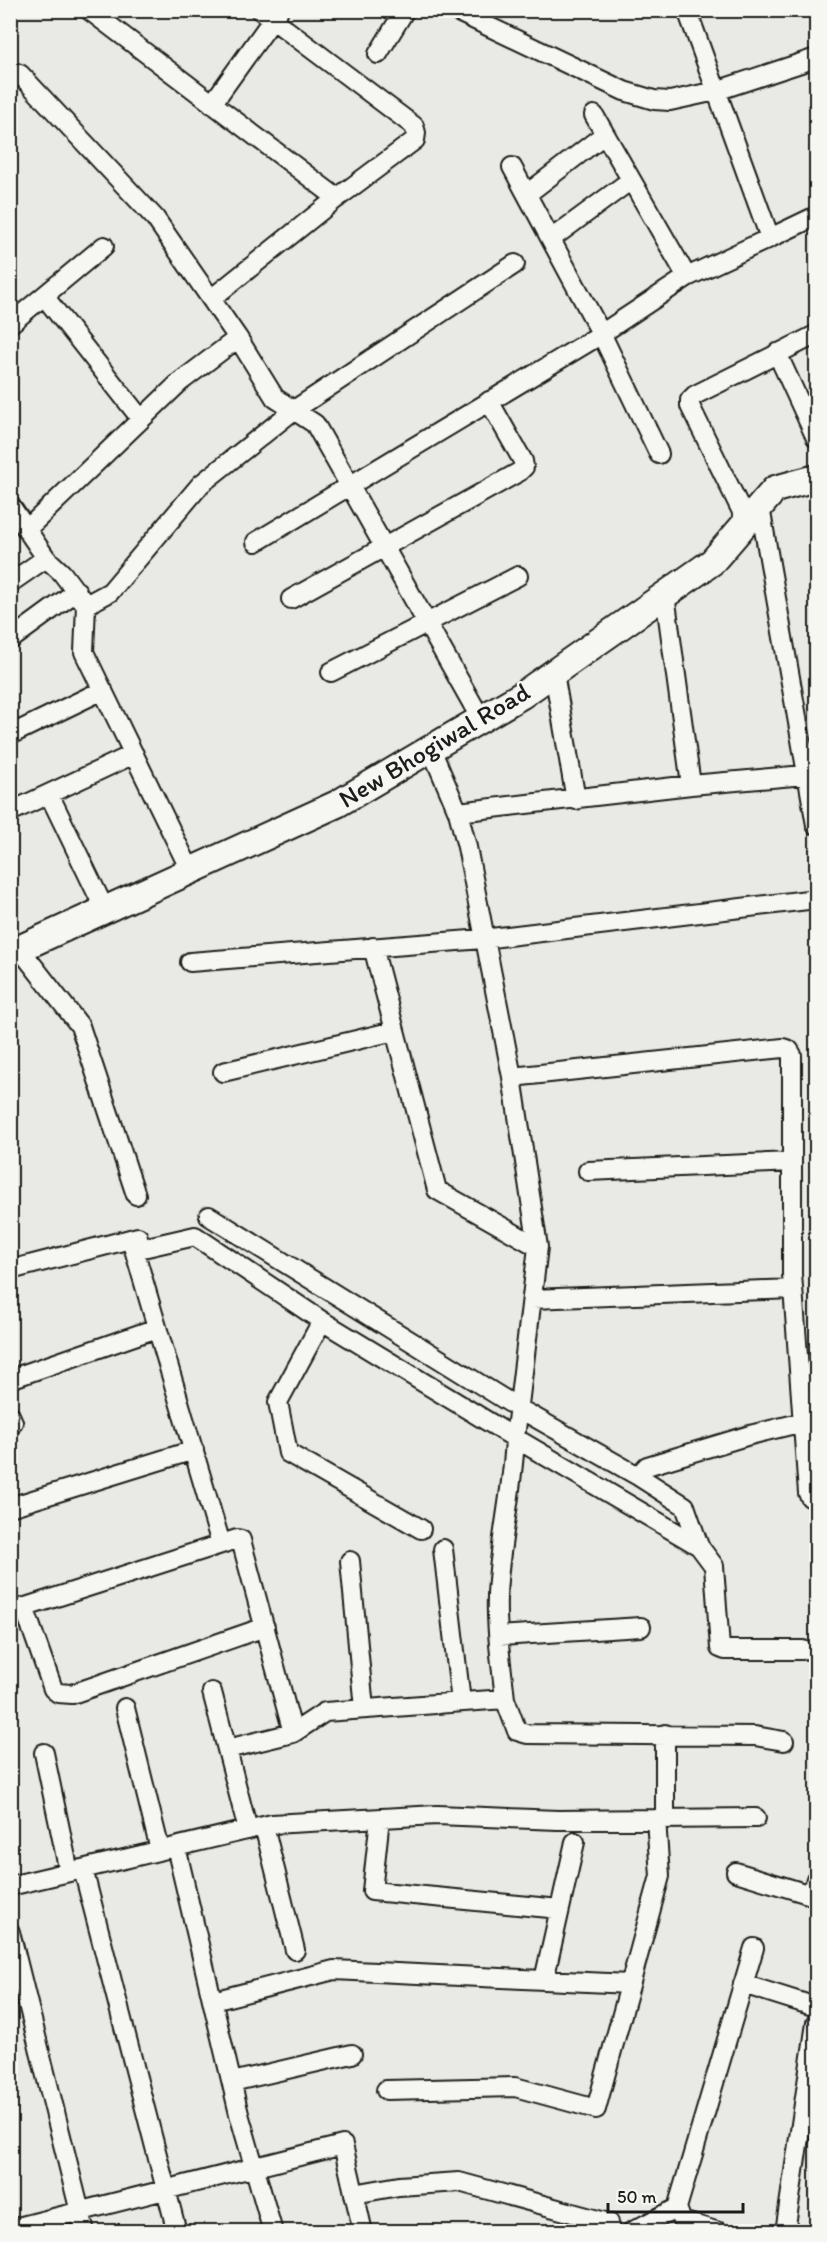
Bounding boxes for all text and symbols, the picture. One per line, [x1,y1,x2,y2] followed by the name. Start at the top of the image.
[333,675,535,815] street label: New Bhogiwal Road
[608,2176,743,2214] scale bar
[617,2186,657,2208] text: 50 m

